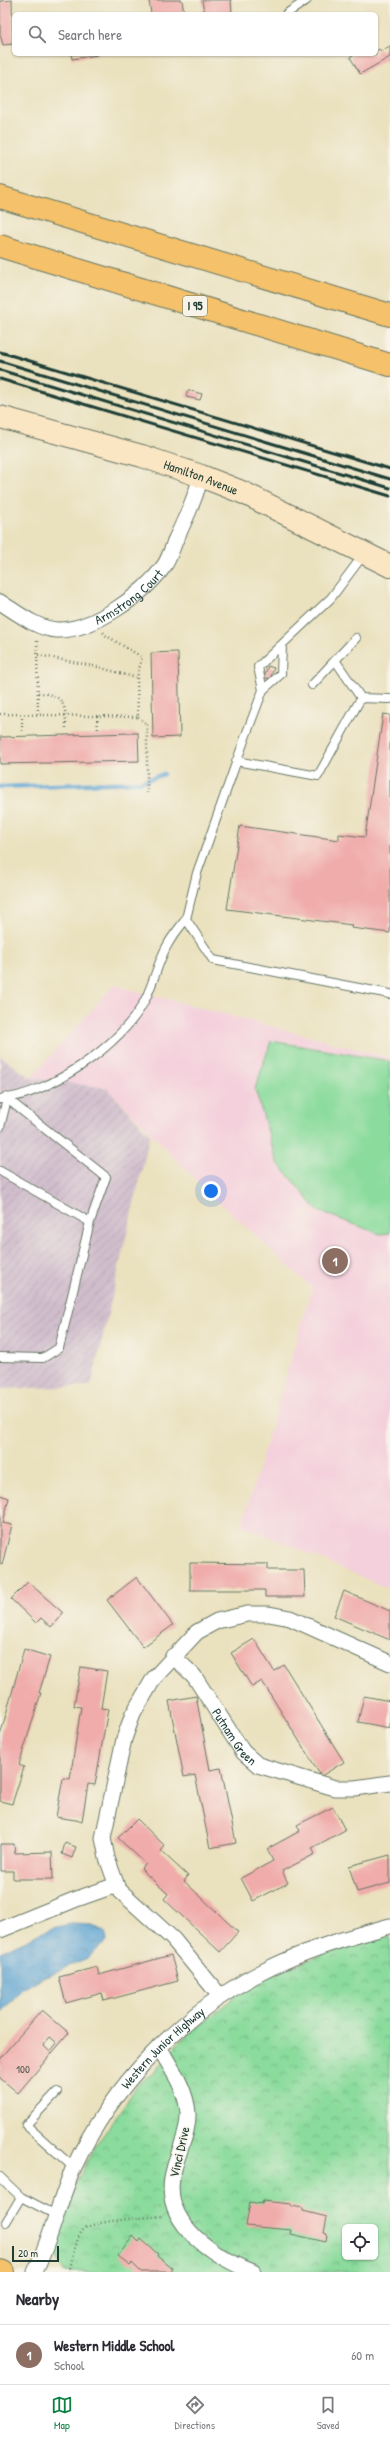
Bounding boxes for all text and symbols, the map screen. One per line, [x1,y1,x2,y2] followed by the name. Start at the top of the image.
[12,12,378,56] search box
[26,23,48,45] icon: search
[58,24,122,45] text: Search here
[183,296,207,316] road number: I 95
[162,455,241,499] street label: Hamilton Avenue
[91,565,167,629] street label: Armstrong Court
[201,1181,221,1201] your location
[322,1246,348,1276] pin: 1
[208,1705,261,1769] street label: Putnam Green
[117,2002,209,2092] street label: Western Junior Highway
[16,2062,30,2076] house number: 100
[164,2125,194,2179] street label: Vinci Drive
[342,2224,378,2260] map controls
[342,2224,378,2260] button: locate
[12,2244,59,2263] scale bar
[18,2246,38,2260] text: 20 m
[16,2287,59,2310] text: Nearby
[54,2335,175,2356] text: Western Middle School
[27,2346,31,2364] text: 1
[351,2346,374,2364] text: 60 m
[54,2356,84,2374] text: School
[51,2394,73,2432] tab: Map
[175,2394,215,2432] tab: Directions
[317,2394,339,2432] tab: Saved

